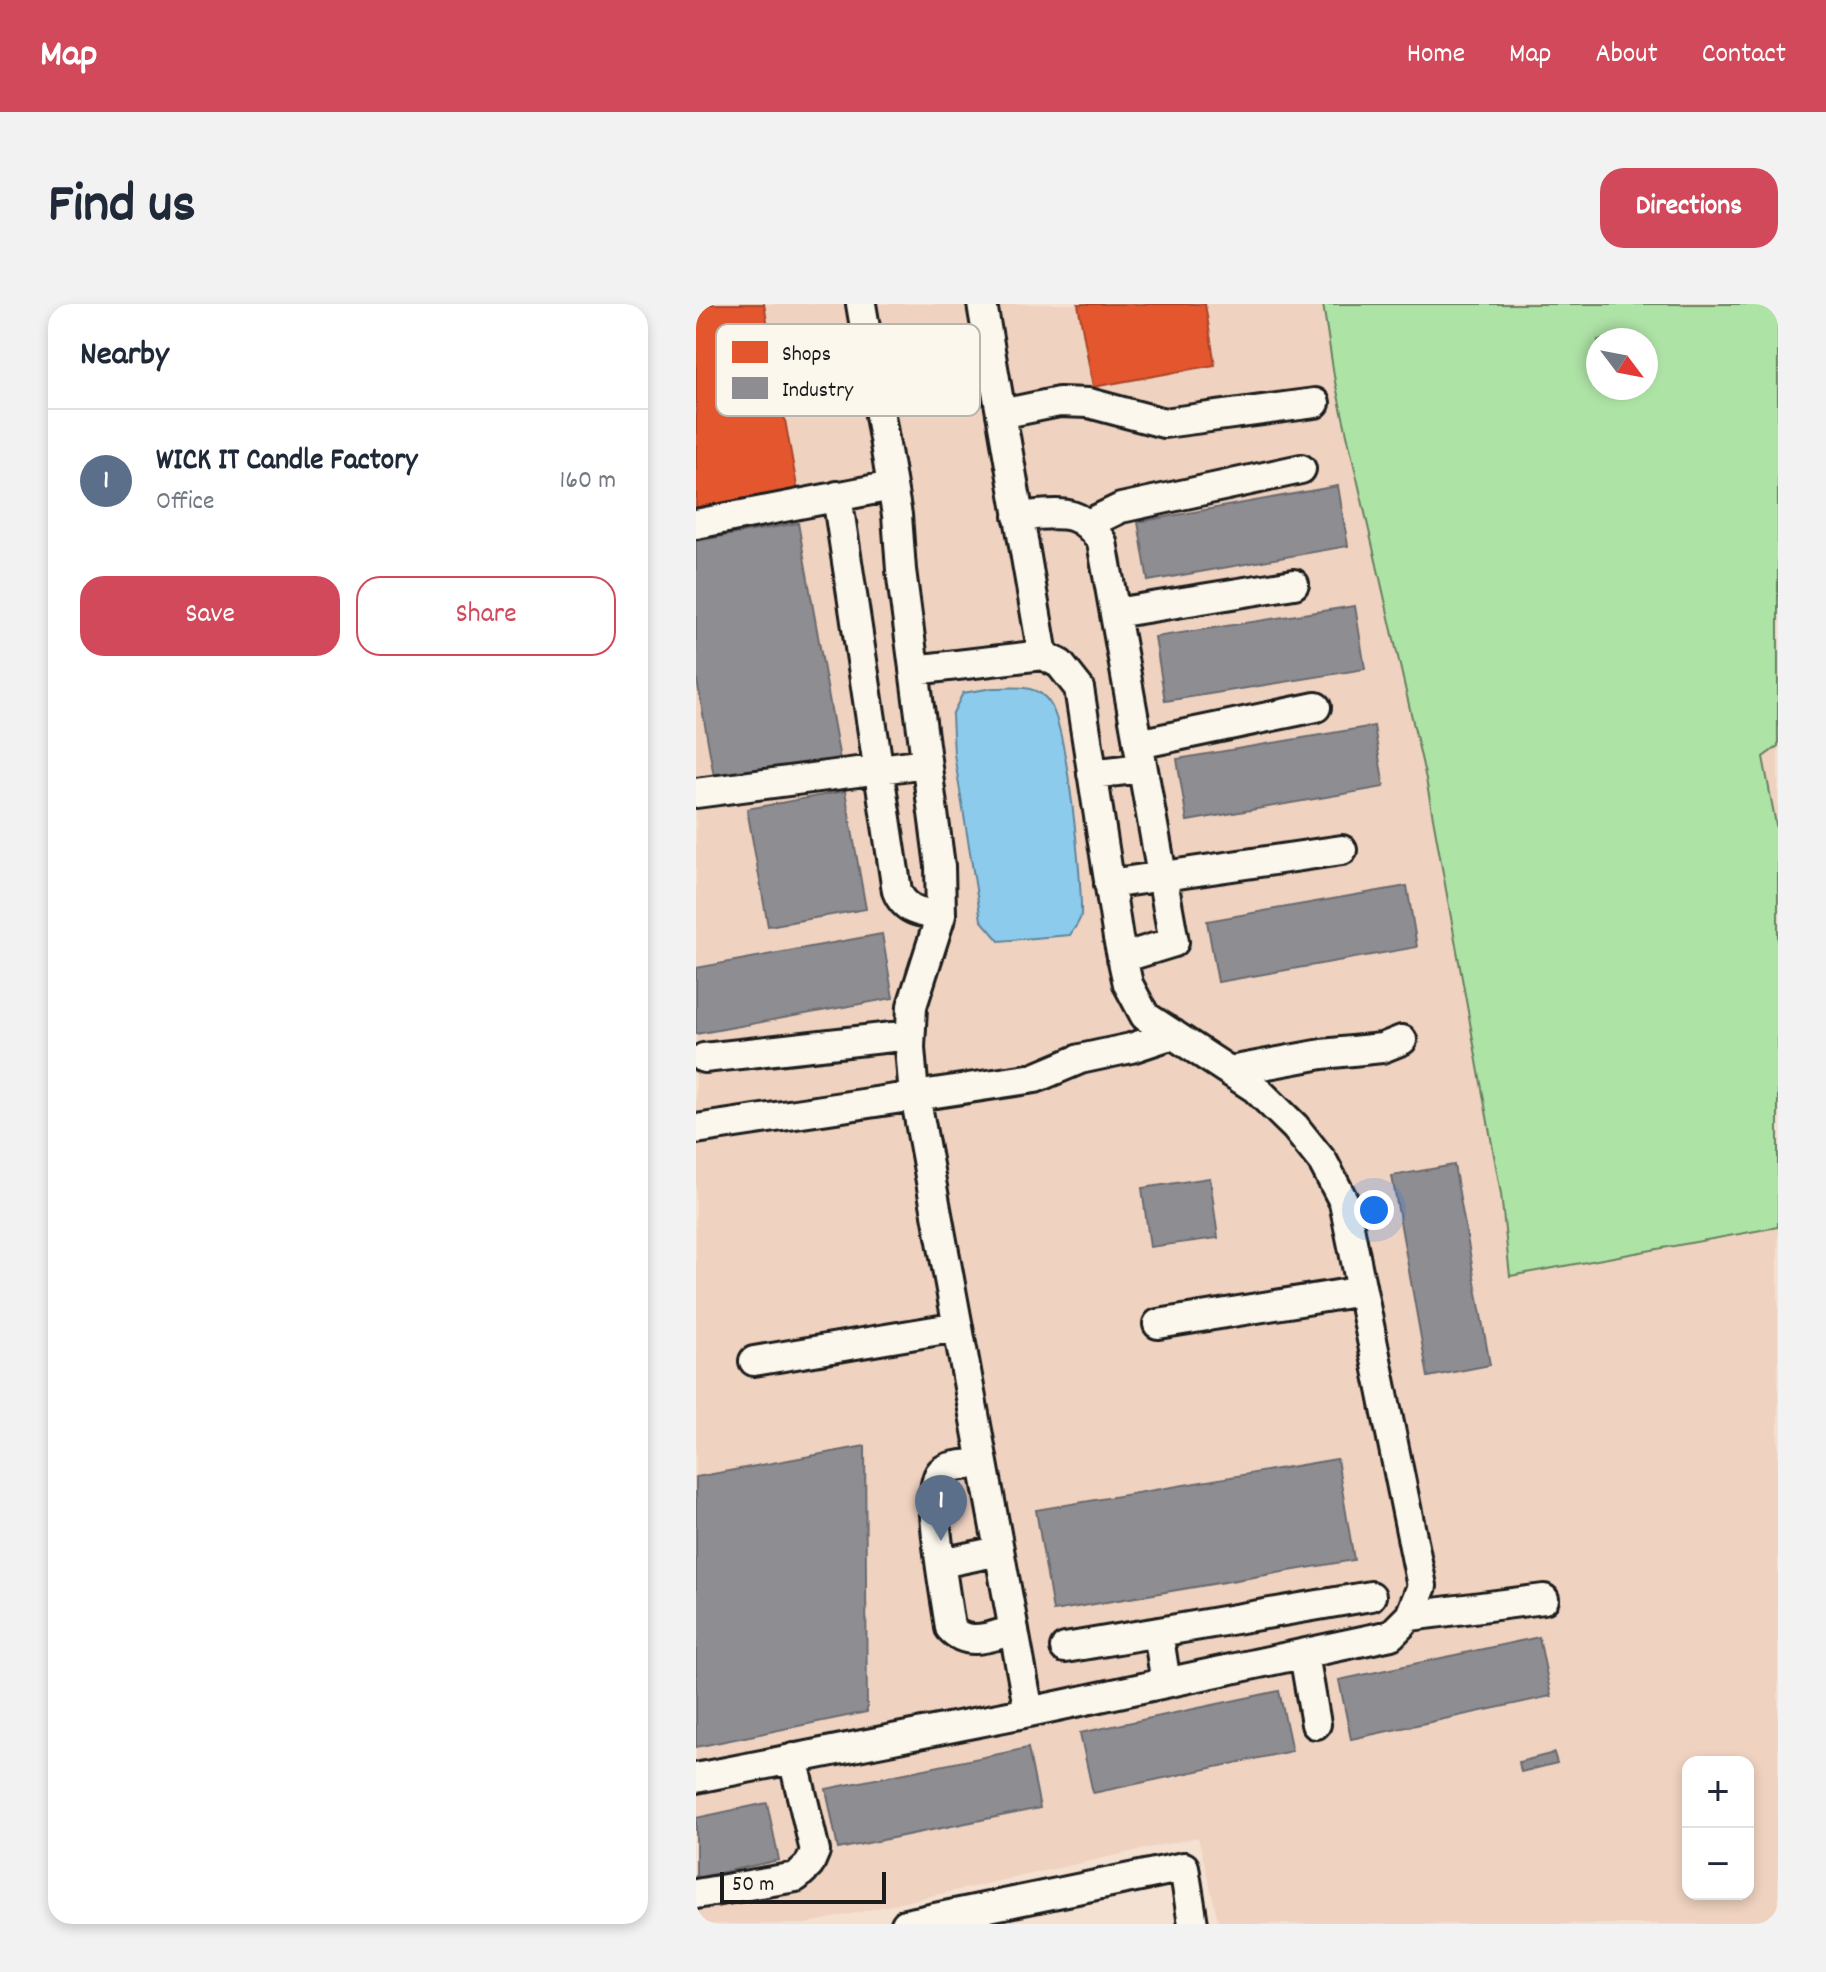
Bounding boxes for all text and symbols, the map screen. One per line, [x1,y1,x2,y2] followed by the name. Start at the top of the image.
[40,29,98,84] text: Map
[1407,36,1465,76] text: Home
[1509,36,1551,76] text: Map
[1595,36,1658,76] text: About
[1702,36,1786,76] text: Contact
[48,168,196,248] text: Find us
[1600,168,1778,248] button: Directions
[716,324,980,416] legend
[1586,328,1658,400] north arrow
[80,332,169,381] text: Nearby
[782,340,831,371] text: Shops
[782,376,854,407] text: Industry
[156,441,417,484] text: WICK IT Candle Factory
[103,463,109,500] text: 1
[560,463,616,500] text: 160 m
[156,484,214,521] text: Office
[80,576,340,656] button: Save
[356,576,616,656] button: Share
[1354,1190,1394,1230] your location
[915,1475,967,1541] pin: 1
[1682,1756,1754,1900] map controls
[1682,1756,1754,1828] button: +
[1682,1828,1754,1900] button: −
[720,1868,886,1904] scale bar
[732,1870,774,1901] text: 50 m

